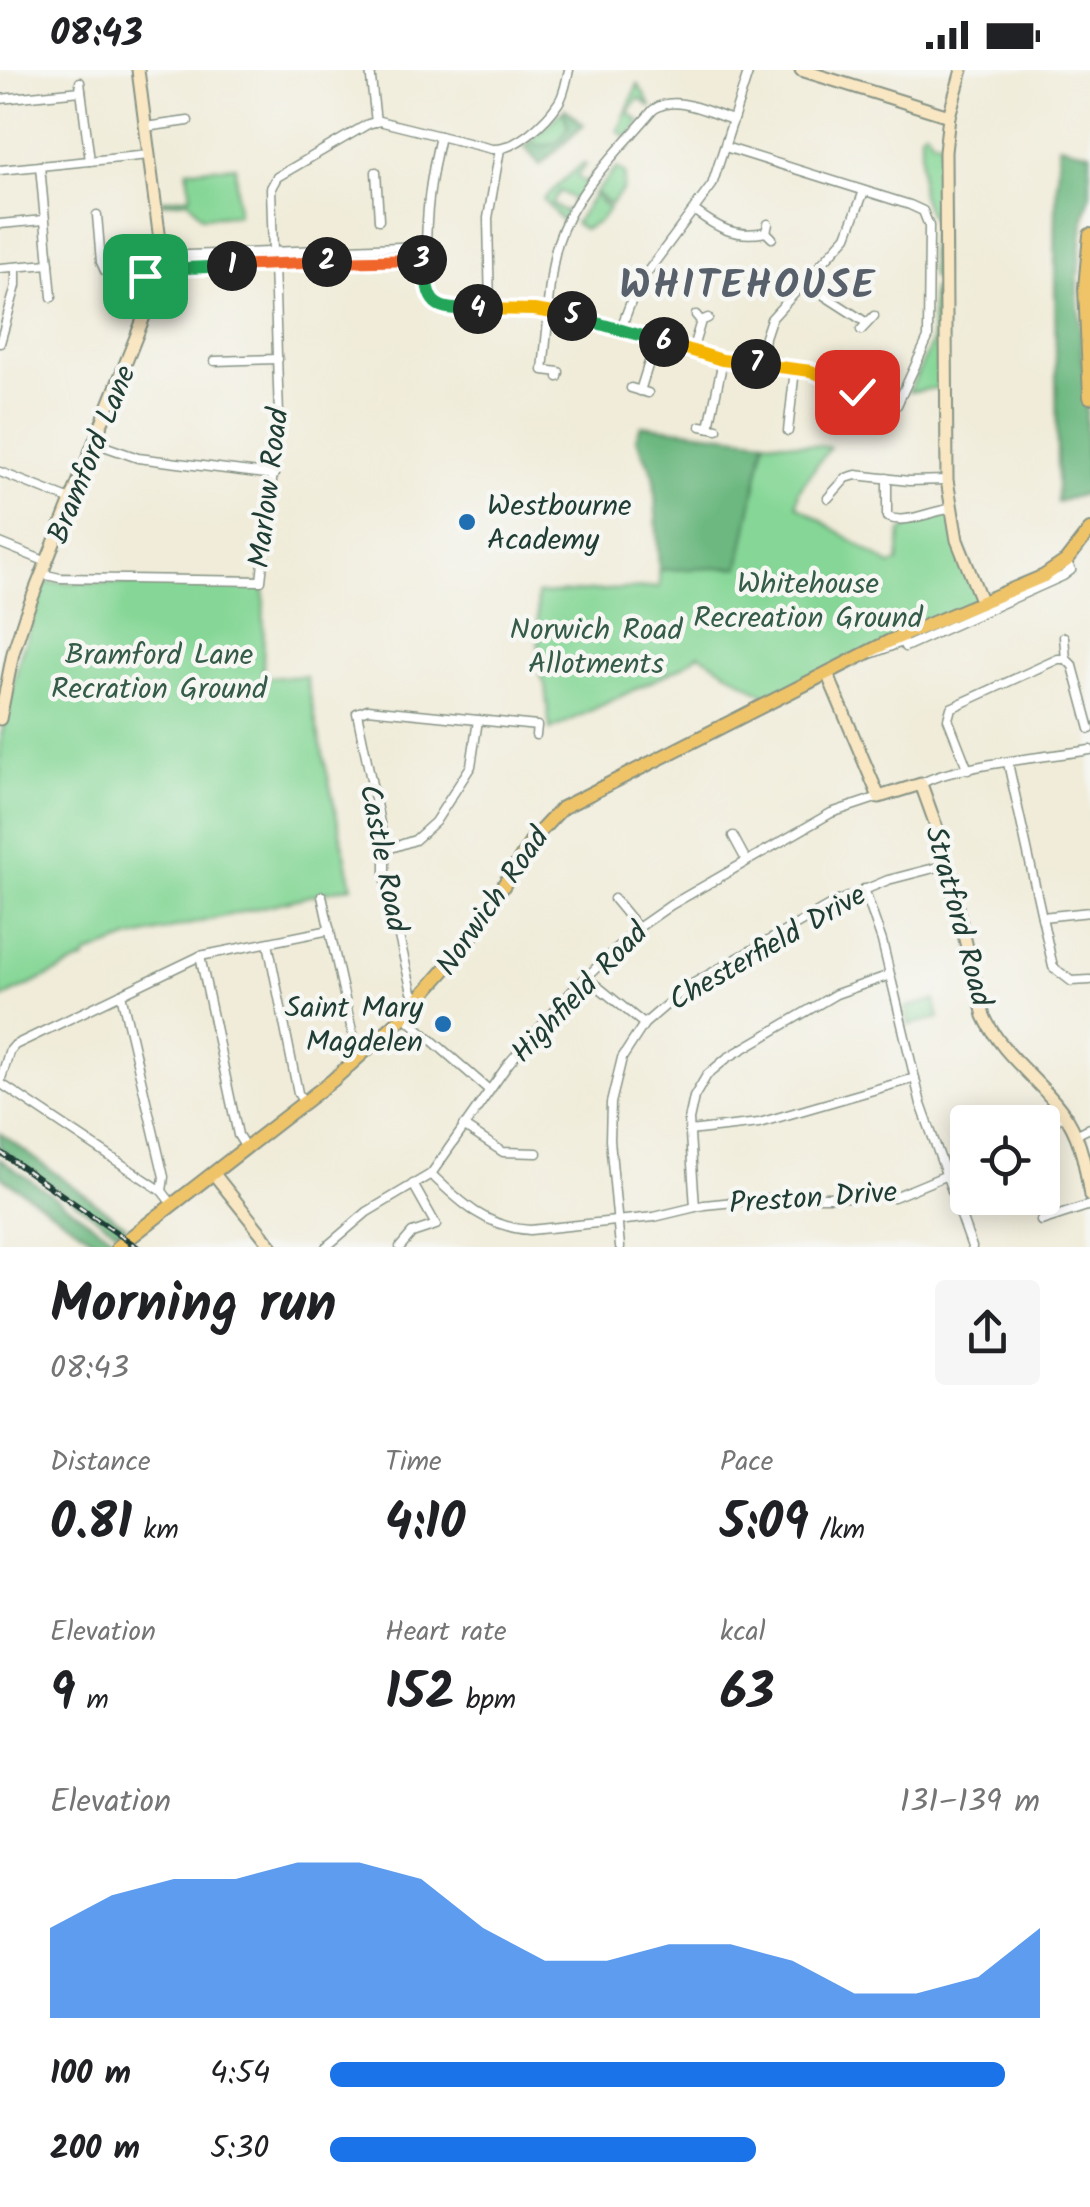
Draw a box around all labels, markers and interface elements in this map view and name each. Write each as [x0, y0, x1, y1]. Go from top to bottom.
text: 08:43 [50, 5, 143, 65]
pin [103, 234, 188, 319]
pin: 3 [397, 235, 447, 285]
pin: 2 [302, 237, 352, 287]
text: 3 [414, 237, 430, 282]
text: 2 [319, 239, 335, 284]
pin: 1 [207, 241, 257, 291]
text: 1 [228, 243, 236, 288]
icon: arrive [118, 249, 173, 304]
district label: WHITEHOUSE [619, 255, 877, 319]
pin: 4 [453, 284, 503, 334]
text: 4 [470, 286, 486, 331]
pin: 5 [547, 291, 597, 341]
text: 5 [565, 293, 579, 338]
pin: 6 [639, 317, 689, 367]
text: 6 [656, 319, 672, 364]
pin: 7 [731, 339, 781, 389]
text: 7 [749, 341, 763, 386]
pin [815, 350, 900, 435]
street label: Bramford Lane [35, 358, 150, 551]
icon: check [830, 365, 885, 420]
street label: Marlow Road [236, 404, 304, 571]
place label: Westbourne Academy [487, 483, 632, 565]
marker: Westbourne Academy [456, 511, 478, 533]
park label: Whitehouse Recreation Ground [693, 561, 924, 643]
park label: Norwich Road Allotments [510, 607, 683, 689]
park label: Bramford Lane Recration Ground [51, 632, 268, 714]
street label: Castle Road [344, 780, 420, 937]
street label: Norwich Road [424, 817, 563, 987]
street label: Stratford Road [910, 821, 1004, 1013]
street label: Chesterfield Drive [660, 873, 876, 1025]
street label: Highfield Road [500, 911, 661, 1075]
place label: Saint Mary Magdelen [284, 985, 424, 1067]
marker: Saint Mary Magdelen [432, 1013, 454, 1035]
map controls [950, 1105, 1060, 1215]
button: locate [950, 1105, 1060, 1215]
street label: Preston Drive [728, 1169, 899, 1229]
text: Morning run [50, 1263, 337, 1350]
button: share [935, 1280, 1040, 1385]
text: 08:43 [50, 1344, 129, 1395]
text: Distance [50, 1440, 151, 1485]
text: Time [385, 1440, 442, 1485]
text: Pace [720, 1440, 773, 1485]
text: 0.81 [50, 1485, 132, 1565]
text: 4:10 [385, 1485, 465, 1565]
text: 5:09 [720, 1485, 809, 1565]
text: km [132, 1508, 179, 1553]
text: /km [809, 1508, 865, 1553]
text: Elevation [50, 1610, 156, 1655]
text: Heart rate [385, 1610, 507, 1655]
text: kcal [720, 1610, 766, 1655]
text: 9 [50, 1655, 75, 1735]
text: 152 [385, 1655, 455, 1735]
text: 63 [720, 1655, 774, 1735]
text: m [75, 1678, 109, 1723]
text: bpm [455, 1678, 516, 1723]
text: Elevation [50, 1777, 171, 1828]
text: 131–139 m [900, 1777, 1040, 1828]
text: 100 m [50, 2049, 131, 2100]
text: 4:54 [210, 2049, 270, 2100]
text: 200 m [50, 2124, 140, 2175]
text: 5:30 [210, 2124, 269, 2175]

